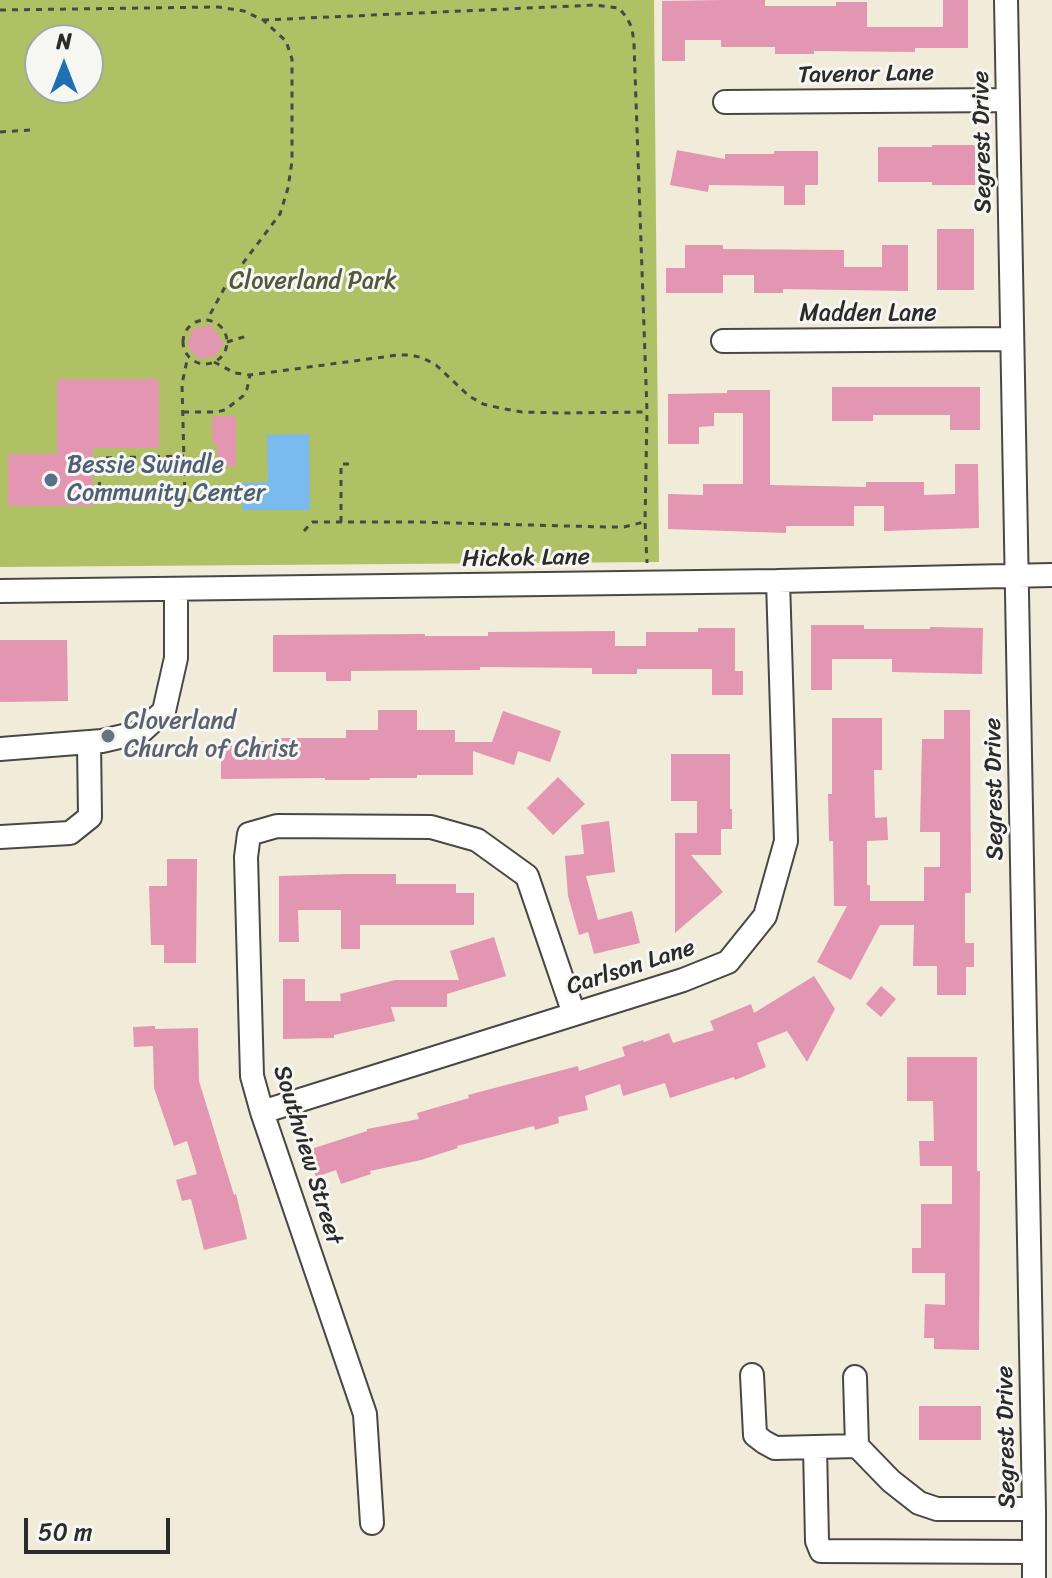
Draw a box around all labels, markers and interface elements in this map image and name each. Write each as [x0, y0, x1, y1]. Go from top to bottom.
text: N [56, 22, 72, 61]
north arrow [24, 24, 104, 104]
street label: Tavenor Lane [798, 59, 934, 91]
street label: Segrest Drive [967, 70, 999, 214]
park label: Cloverland Park [229, 268, 397, 296]
street label: Madden Lane [800, 300, 936, 328]
place label: Bessie Swindle Community Center [67, 452, 266, 508]
marker: Bessie Swindle Community Center [42, 471, 60, 489]
street label: Hickok Lane [462, 543, 590, 575]
place label: Cloverland Church of Christ [124, 708, 298, 764]
street label: Segrest Drive [979, 717, 1011, 861]
marker: Cloverland Church of Christ [99, 727, 117, 745]
street label: Carlson Lane [563, 934, 699, 1002]
street label: Southview Street [266, 1062, 348, 1248]
street label: Segrest Drive [991, 1365, 1023, 1509]
scale bar [28, 1502, 174, 1552]
text: 50 m [38, 1511, 93, 1553]

